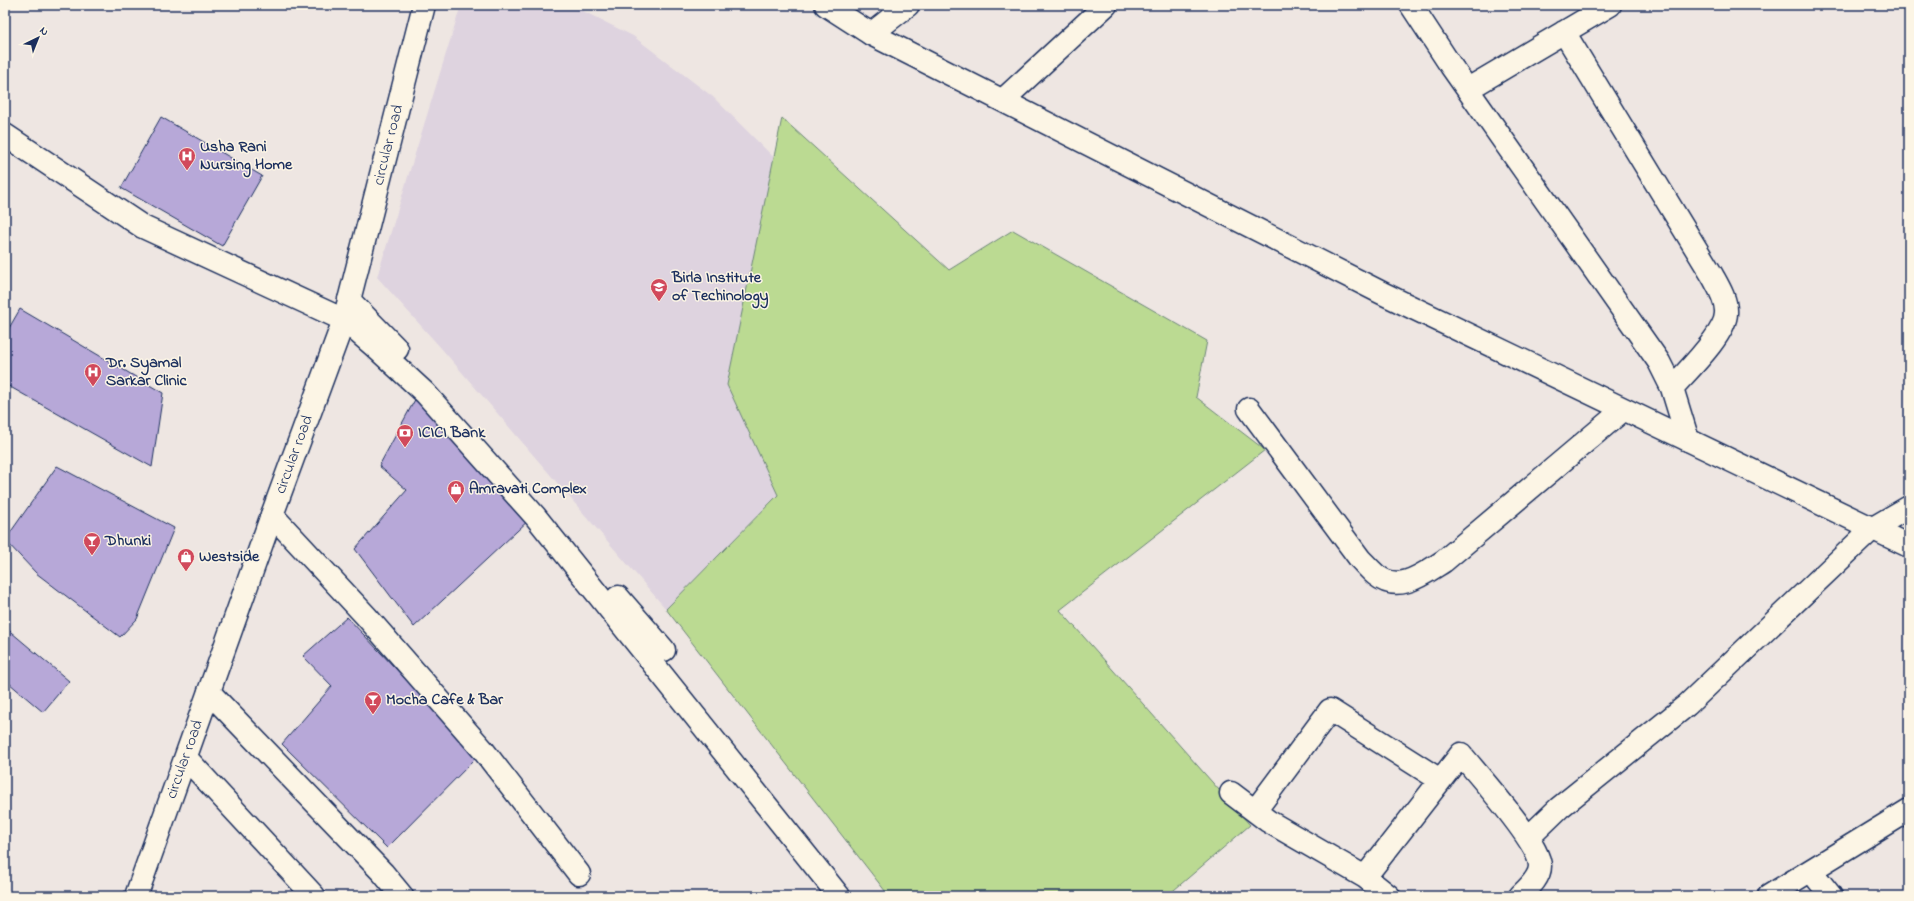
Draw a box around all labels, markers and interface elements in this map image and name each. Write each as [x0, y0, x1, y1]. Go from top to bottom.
north arrow [18, 18, 58, 58]
text: N [36, 23, 52, 40]
street label: circular road [367, 102, 410, 188]
place label: Usha Rani Nursing Home [200, 135, 293, 178]
hospital icon: Usha Rani Nursing Home [177, 146, 197, 171]
place label: Birla Institute of Techinology [671, 266, 769, 309]
school or university icon: Birla Institute of Techinology [649, 277, 669, 302]
place label: Dr. Syamal Sarkar Clinic [105, 351, 188, 393]
hospital icon: Dr. Syamal Sarkar Clinic [83, 362, 103, 387]
street label: circular road [269, 412, 320, 497]
place label: ICICI Bank [418, 421, 486, 445]
bank icon: ICICI Bank [395, 423, 415, 448]
place label: Amravati Complex [469, 477, 587, 501]
shop icon: Amravati Complex [446, 479, 466, 504]
place label: Dhunki [104, 529, 151, 553]
bar icon: Dhunki [82, 531, 102, 556]
place label: Westside [199, 545, 260, 569]
shop icon: Westside [176, 547, 196, 572]
place label: Mocha Cafe & Bar [386, 688, 504, 712]
bar icon: Mocha Cafe & Bar [363, 690, 383, 715]
street label: circular road [160, 717, 210, 802]

